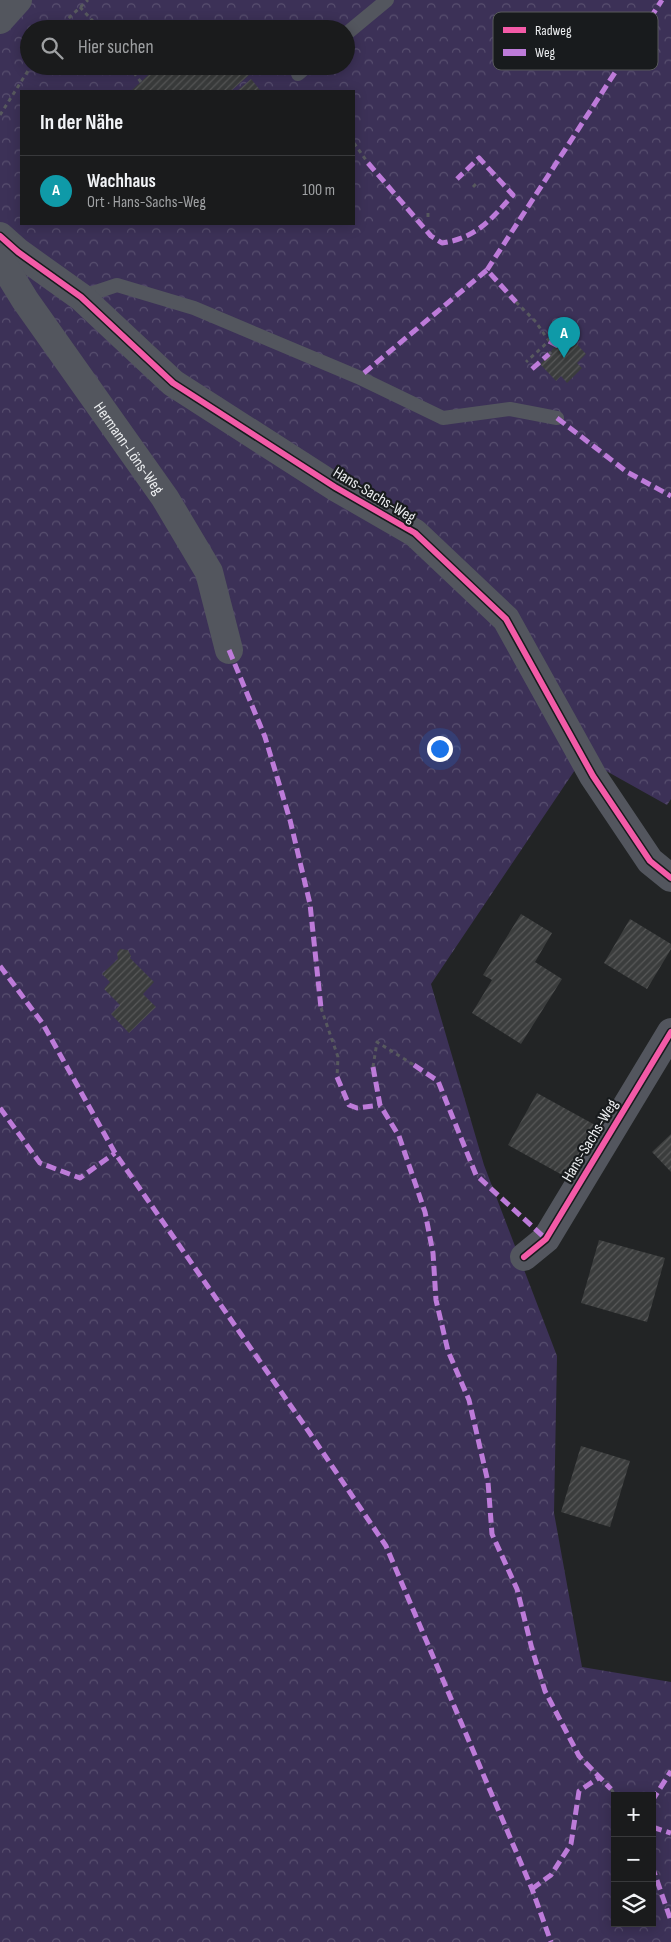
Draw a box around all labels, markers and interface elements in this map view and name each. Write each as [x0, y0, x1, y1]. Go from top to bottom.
legend [493, 12, 658, 70]
search box [20, 20, 355, 75]
text: Radweg [535, 22, 572, 39]
icon: search [38, 34, 66, 62]
text: Hier suchen [78, 36, 154, 59]
text: Weg [535, 44, 556, 61]
text: In der Nähe [40, 110, 123, 135]
text: Wachhaus [87, 170, 156, 193]
text: A [52, 181, 60, 200]
text: 100 m [302, 181, 335, 200]
text: Ort · Hans-Sachs-Weg [87, 193, 206, 212]
pin: A [548, 317, 580, 358]
street label: Hermann-Löns-Weg [89, 399, 167, 498]
street label: Hans-Sachs-Weg [329, 463, 419, 527]
your location [427, 736, 453, 762]
street label: Hans-Sachs-Weg [558, 1096, 622, 1186]
map controls [611, 1792, 656, 1927]
button: + [611, 1792, 656, 1837]
button: − [611, 1837, 656, 1882]
button: layers [611, 1882, 656, 1927]

